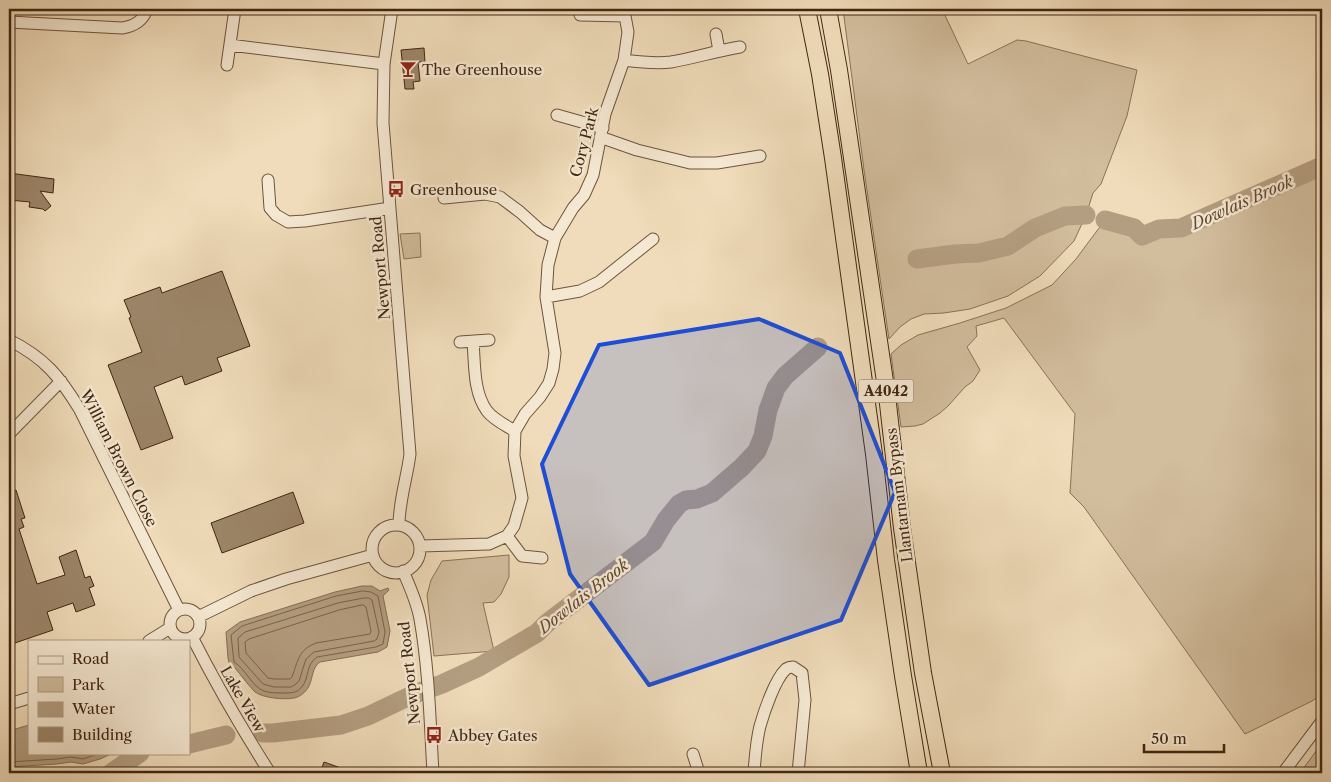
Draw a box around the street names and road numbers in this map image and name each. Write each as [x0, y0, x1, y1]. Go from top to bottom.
street label: Cory Park [566, 104, 603, 179]
street label: Newport Road [366, 215, 394, 321]
road number: A4042 [858, 380, 914, 402]
street label: William Brown Close [76, 385, 162, 530]
street label: Llantarnam Bypass [881, 427, 917, 563]
street label: Newport Road [394, 620, 424, 726]
street label: Lake View [216, 662, 270, 736]

